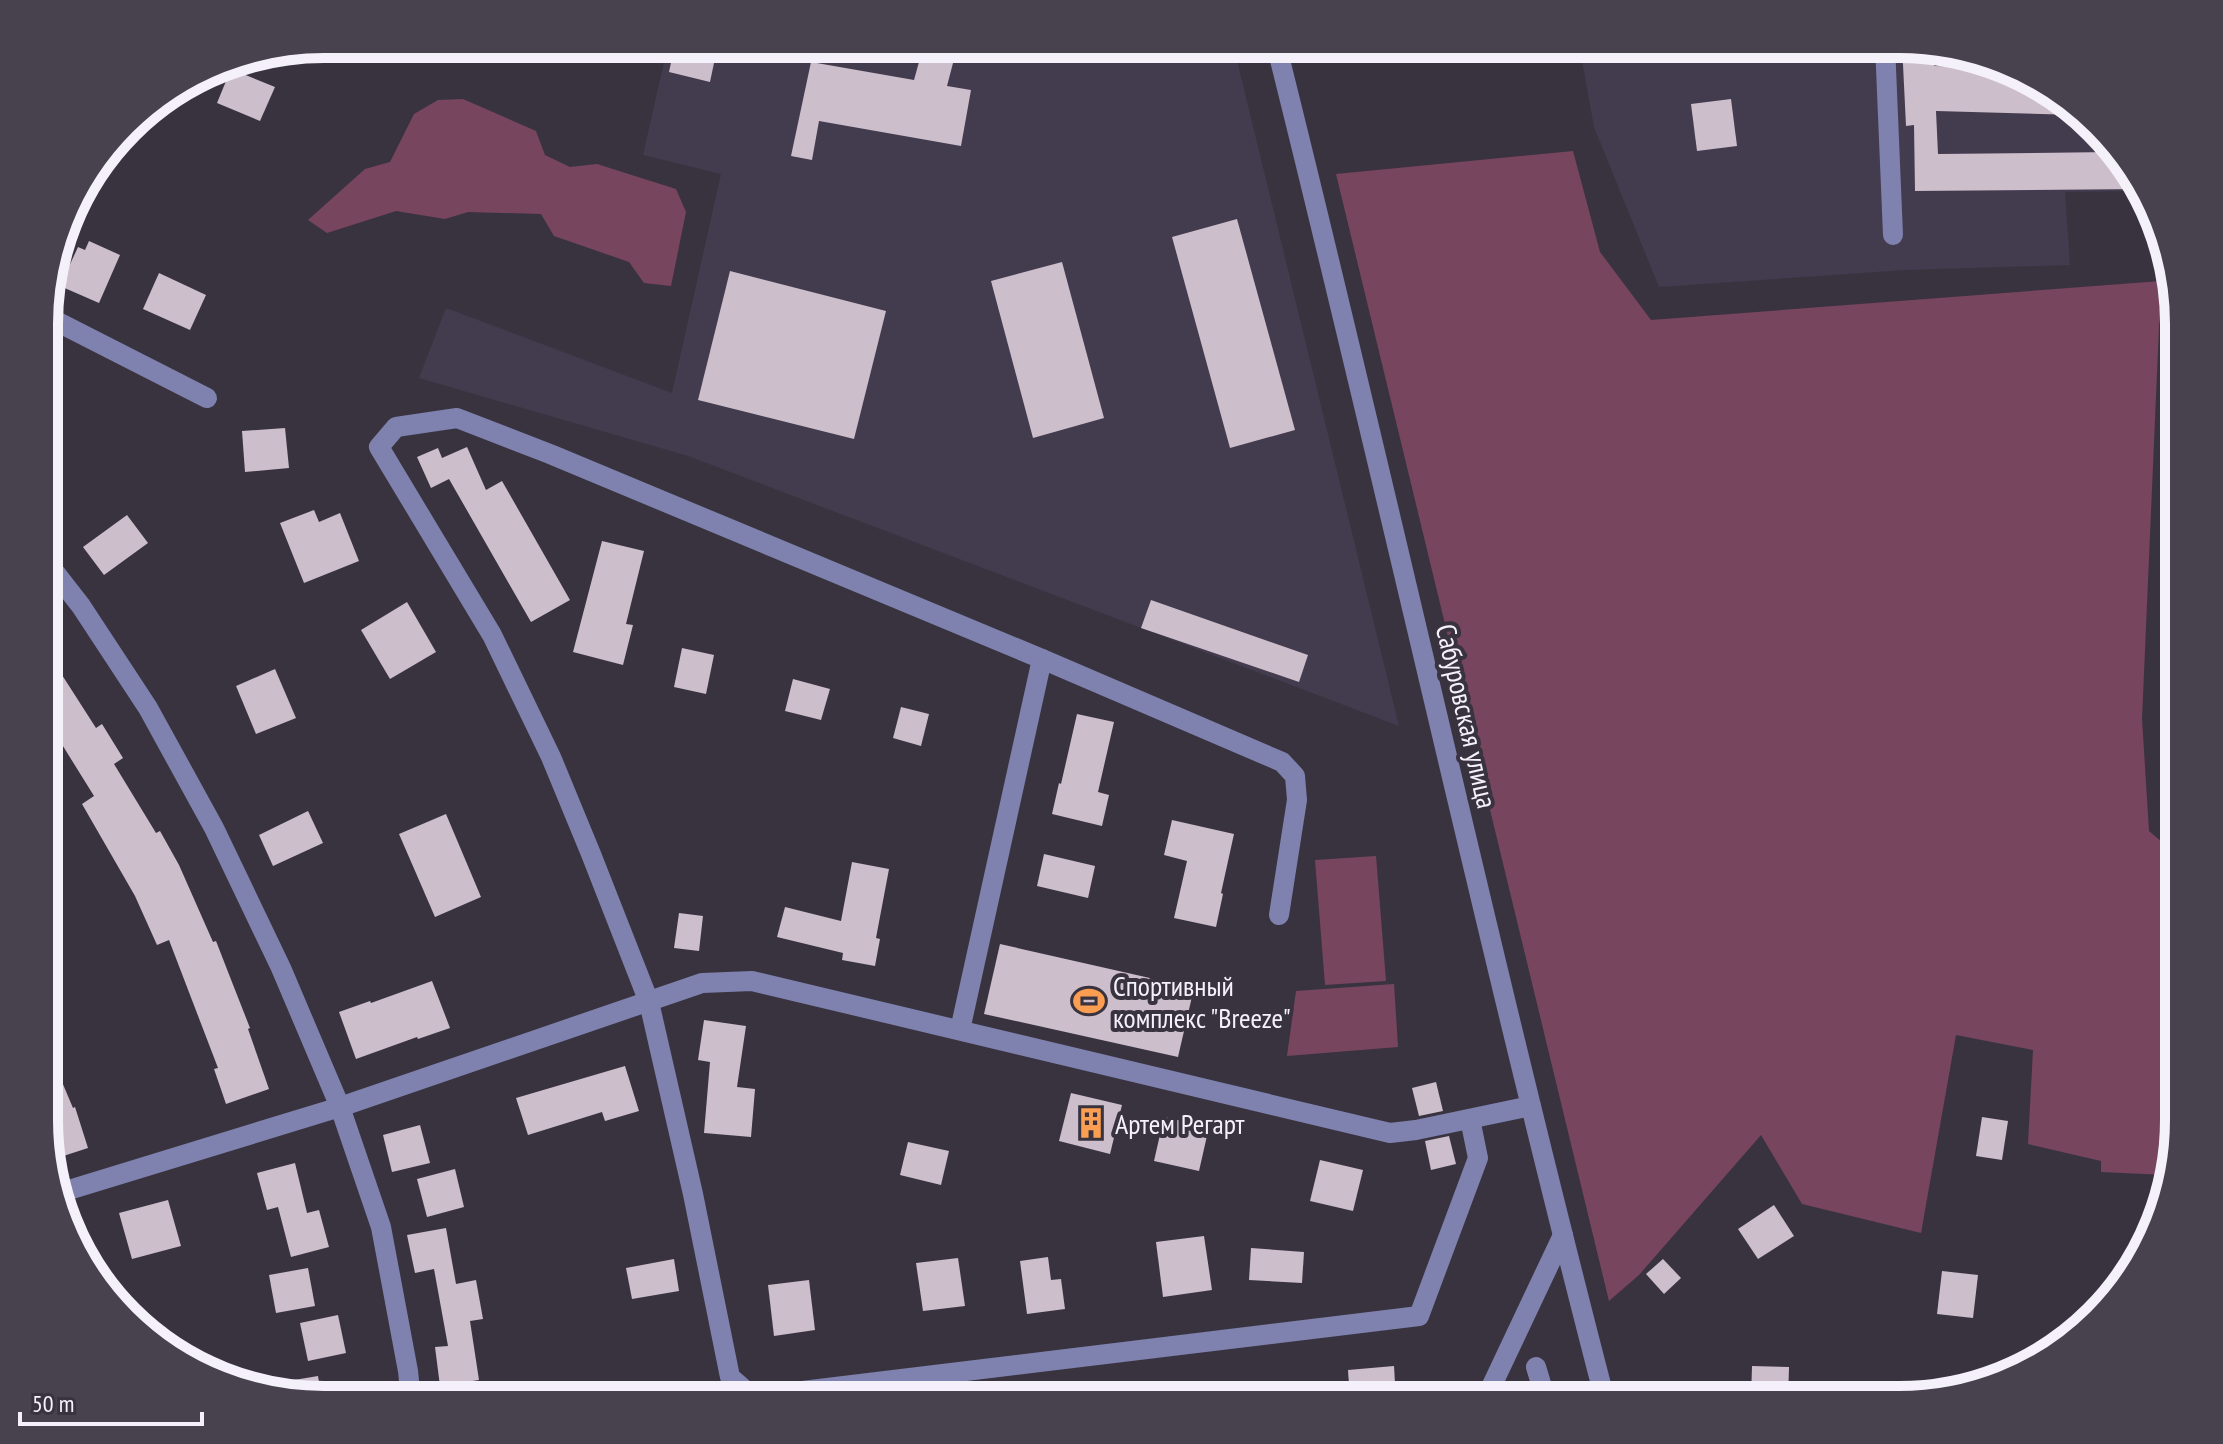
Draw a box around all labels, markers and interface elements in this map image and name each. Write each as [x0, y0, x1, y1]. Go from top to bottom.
street label: Сабуровская улица [1428, 620, 1506, 812]
place label: Спортивный комплекс "Breeze" [1113, 967, 1291, 1036]
sports icon: Спортивный комплекс "Breeze" [1072, 984, 1106, 1018]
place label: Артем Регарт [1115, 1105, 1245, 1142]
building icon: Артем Регарт [1074, 1106, 1108, 1140]
scale bar [20, 1376, 202, 1426]
text: 50 m [32, 1388, 74, 1419]

